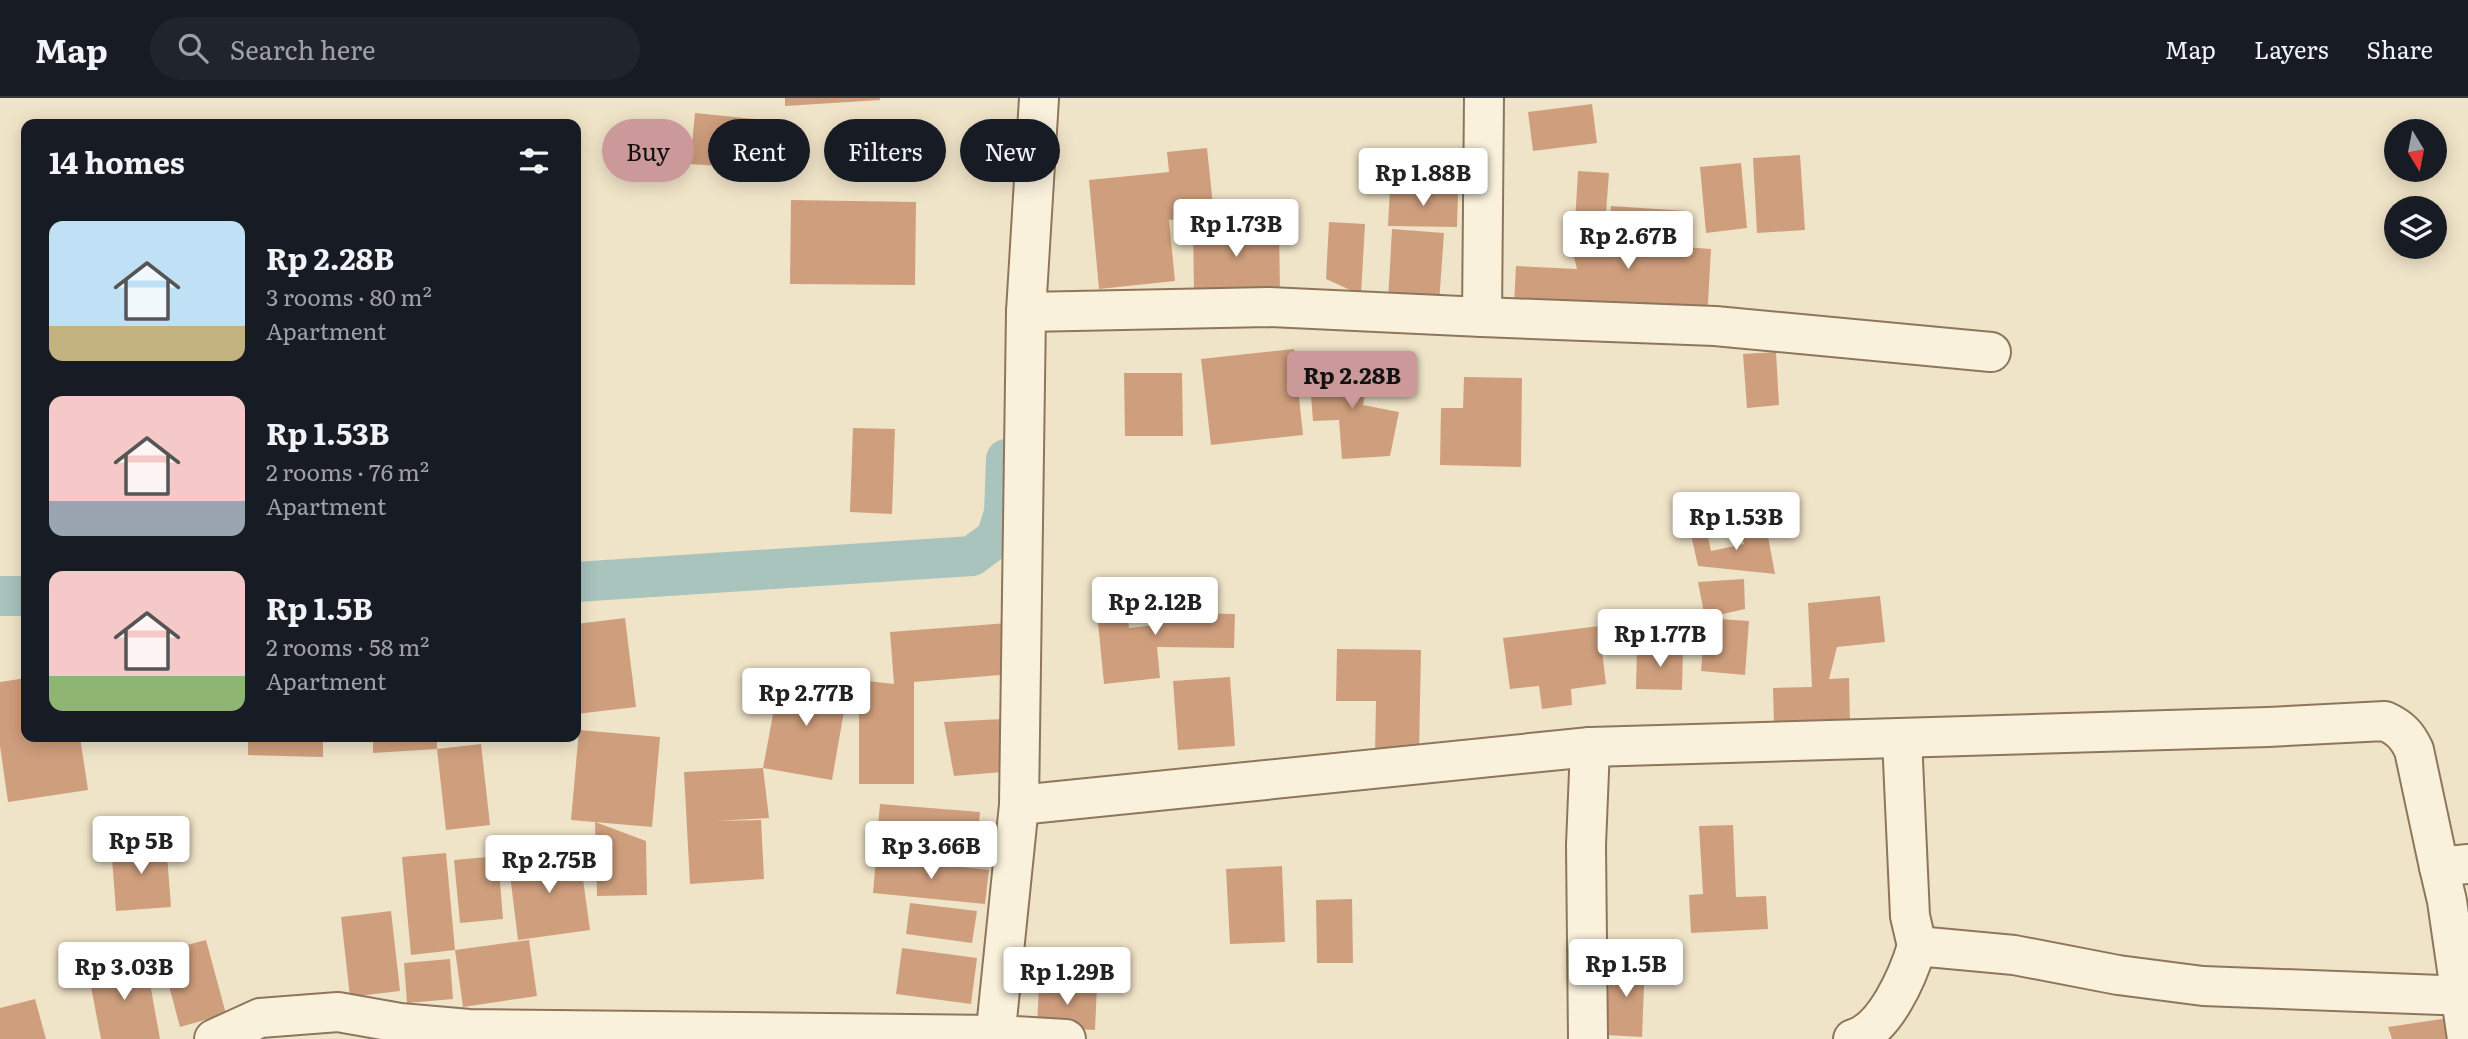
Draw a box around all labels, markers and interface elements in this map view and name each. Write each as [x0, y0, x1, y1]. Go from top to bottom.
search box [150, 17, 640, 80]
text: Map [35, 24, 108, 73]
icon: search [174, 29, 212, 67]
text: Search here [230, 29, 376, 68]
text: Map [2165, 31, 2216, 66]
text: Layers [2254, 31, 2328, 66]
text: Share [2366, 31, 2433, 66]
chip: Buy [602, 119, 694, 182]
chip: Rent [708, 119, 810, 182]
chip: Filters [824, 119, 946, 182]
chip: New [960, 119, 1060, 182]
north arrow [2384, 119, 2446, 182]
map controls [2384, 119, 2447, 259]
text: 14 homes [49, 139, 185, 183]
icon: filters [515, 142, 553, 180]
pin: Rp 1.88B [1351, 148, 1495, 208]
text: Rp 1.88B [1375, 154, 1471, 188]
button: layers [2384, 196, 2447, 259]
pin: Rp 1.73B [1164, 200, 1308, 259]
text: Rp 1.73B [1190, 205, 1282, 239]
pin: Rp 2.67B [1556, 212, 1700, 271]
text: Rp 2.67B [1579, 217, 1677, 251]
text: Rp 2.28B [266, 235, 394, 279]
icon: home [105, 249, 189, 333]
text: 3 rooms · 80 m² [266, 279, 432, 313]
text: Apartment [266, 313, 386, 347]
pin: Rp 2.28B [1280, 352, 1424, 411]
text: Rp 2.28B [1303, 357, 1401, 391]
text: Rp 1.53B [266, 410, 389, 454]
icon: home [105, 424, 189, 508]
text: 2 rooms · 76 m² [266, 454, 429, 488]
text: Apartment [266, 488, 386, 522]
pin: Rp 1.53B [1664, 492, 1808, 552]
text: Rp 1.53B [1689, 498, 1783, 532]
pin: Rp 2.12B [1083, 578, 1227, 637]
text: Rp 2.12B [1108, 583, 1202, 617]
text: Rp 1.5B [266, 585, 373, 629]
icon: home [105, 599, 189, 683]
pin: Rp 1.77B [1588, 610, 1732, 669]
text: Rp 1.77B [1614, 615, 1706, 649]
text: 2 rooms · 58 m² [266, 629, 429, 663]
text: Apartment [266, 663, 386, 697]
pin: Rp 2.77B [734, 668, 878, 728]
text: Rp 2.77B [758, 674, 854, 708]
pin: Rp 5B [92, 816, 190, 876]
text: Rp 5B [109, 822, 173, 856]
pin: Rp 3.66B [859, 822, 1003, 881]
text: Rp 3.66B [881, 827, 981, 861]
pin: Rp 2.75B [477, 836, 621, 895]
text: Rp 2.75B [501, 841, 597, 875]
pin: Rp 1.5B [1561, 940, 1691, 999]
pin: Rp 3.03B [52, 942, 196, 1002]
text: Rp 1.5B [1585, 945, 1667, 979]
text: Rp 3.03B [74, 948, 174, 982]
pin: Rp 1.29B [995, 948, 1139, 1007]
text: Rp 1.29B [1019, 953, 1115, 987]

